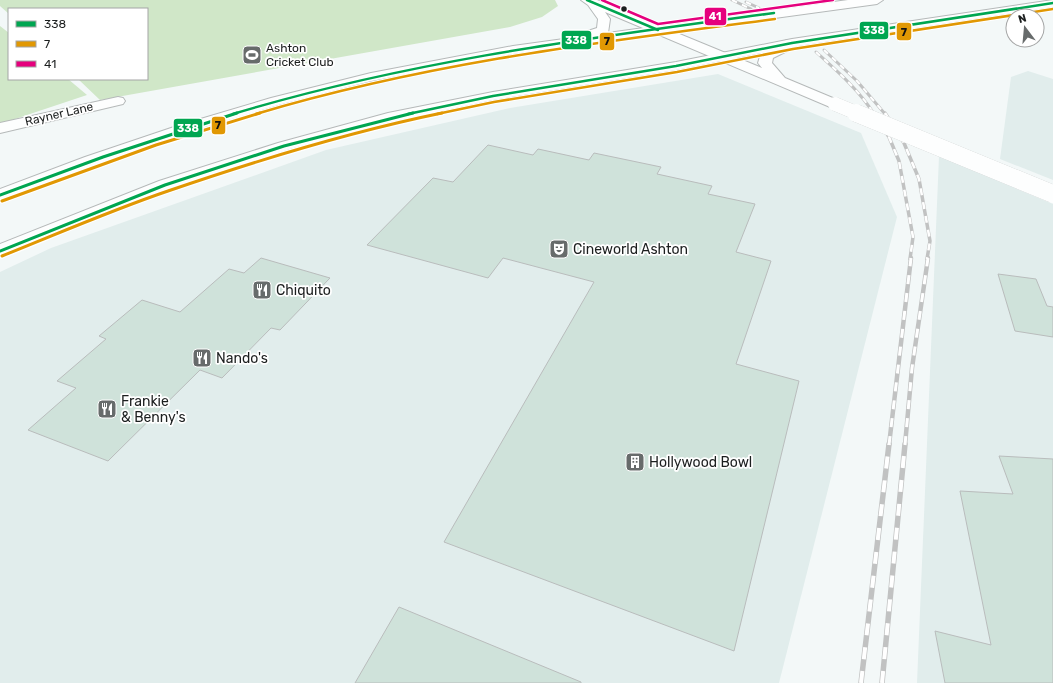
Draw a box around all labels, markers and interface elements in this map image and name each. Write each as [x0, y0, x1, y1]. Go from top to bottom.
unlabelled marker [619, 4, 629, 14]
line badge: 41 [704, 7, 727, 26]
legend [8, 8, 148, 80]
north arrow [1005, 8, 1045, 48]
text: 41 [709, 10, 721, 23]
text: N [1017, 12, 1028, 26]
text: 338 [44, 17, 66, 31]
line badge: 338 [859, 21, 889, 40]
line badge: 7 [896, 22, 912, 41]
text: 338 [863, 24, 885, 37]
text: 7 [901, 26, 908, 39]
line badge: 338 [561, 30, 592, 50]
line badge: 7 [599, 32, 615, 51]
text: 338 [565, 34, 587, 47]
text: 7 [604, 35, 611, 48]
text: 7 [44, 37, 50, 51]
place label: Ashton Cricket Club [266, 41, 334, 69]
sports icon: Ashton Cricket Club [241, 44, 263, 66]
text: 41 [44, 57, 56, 71]
street label: Rayner Lane [24, 99, 95, 129]
line badge: 7 [211, 116, 226, 135]
line badge: 338 [173, 118, 203, 138]
text: 7 [215, 119, 222, 132]
text: 338 [177, 122, 199, 135]
theatre icon: Cineworld Ashton [548, 238, 570, 260]
place label: Cineworld Ashton [573, 241, 688, 258]
restaurant icon: Chiquito [251, 279, 273, 301]
place label: Chiquito [276, 282, 331, 299]
restaurant icon: Nando's [191, 347, 213, 369]
place label: Nando's [216, 350, 268, 367]
place label: Frankie & Benny's [121, 393, 186, 426]
restaurant icon: Frankie & Benny's [96, 398, 118, 420]
building icon: Hollywood Bowl [624, 451, 646, 473]
place label: Hollywood Bowl [649, 454, 752, 471]

